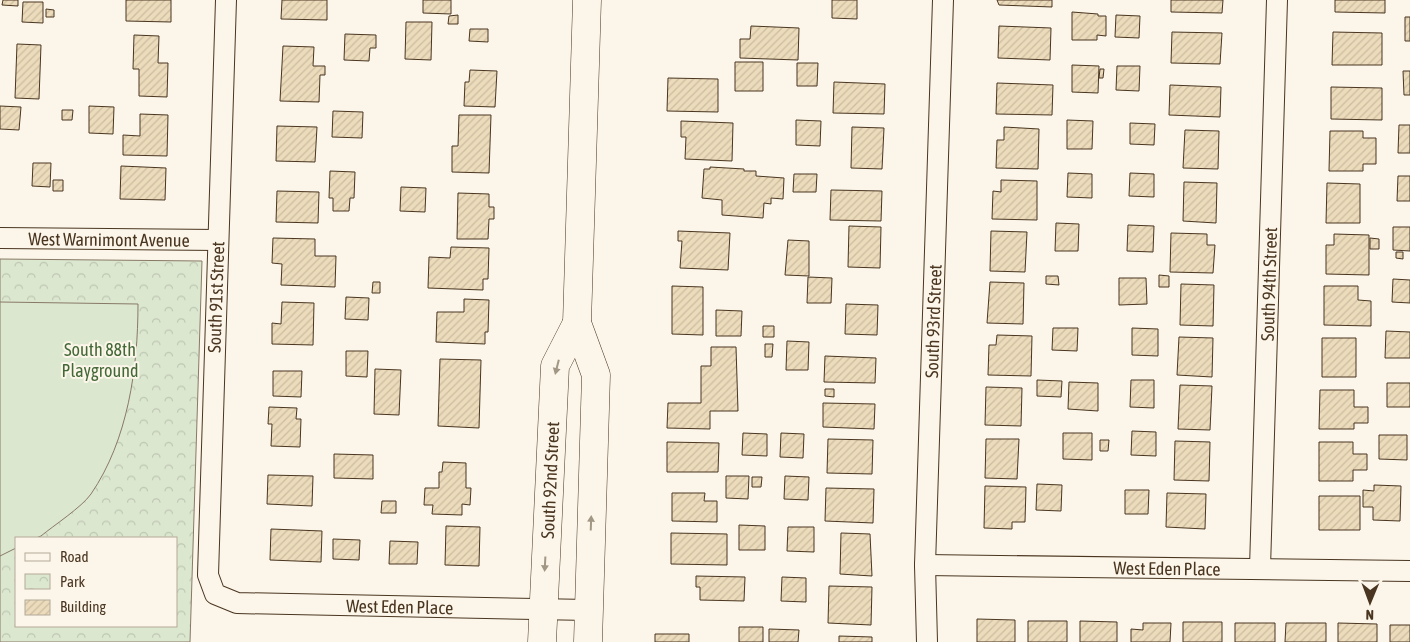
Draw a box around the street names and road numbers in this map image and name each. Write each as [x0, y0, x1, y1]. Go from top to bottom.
street label: South 94th Street [1256, 227, 1281, 341]
street label: West Warnimont Avenue [28, 228, 190, 250]
street label: South 91st Street [204, 241, 228, 353]
street label: South 93rd Street [920, 264, 945, 378]
street label: South 92nd Street [536, 421, 563, 539]
street label: West Eden Place [1113, 557, 1221, 579]
street label: West Eden Place [346, 595, 453, 618]

